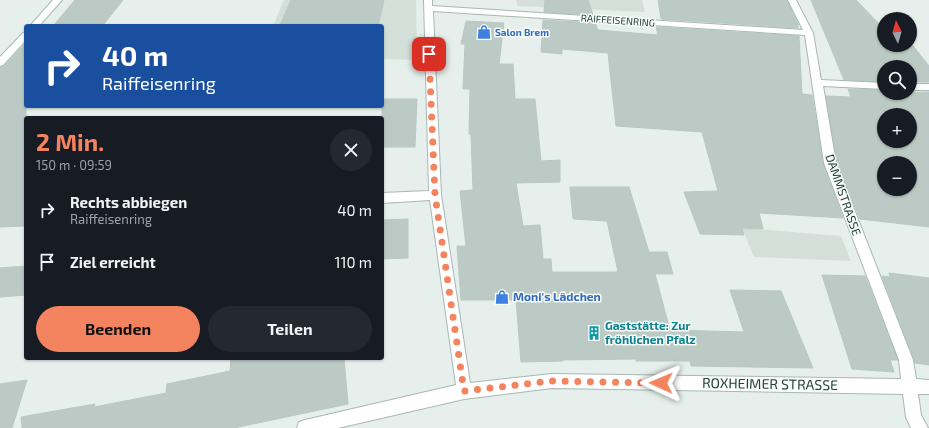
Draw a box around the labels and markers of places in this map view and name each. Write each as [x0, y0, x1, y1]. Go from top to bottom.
shop icon: Salon Brem [476, 24, 492, 40]
place label: Salon Brem [495, 26, 549, 38]
pin [412, 37, 446, 71]
shop icon: Moni's Lädchen [494, 289, 510, 305]
place label: Moni's Lädchen [513, 289, 601, 303]
place label: Gaststätte: Zur fröhlichen Pfalz [605, 318, 696, 346]
building icon: Gaststätte: Zur fröhlichen Pfalz [586, 325, 602, 341]

